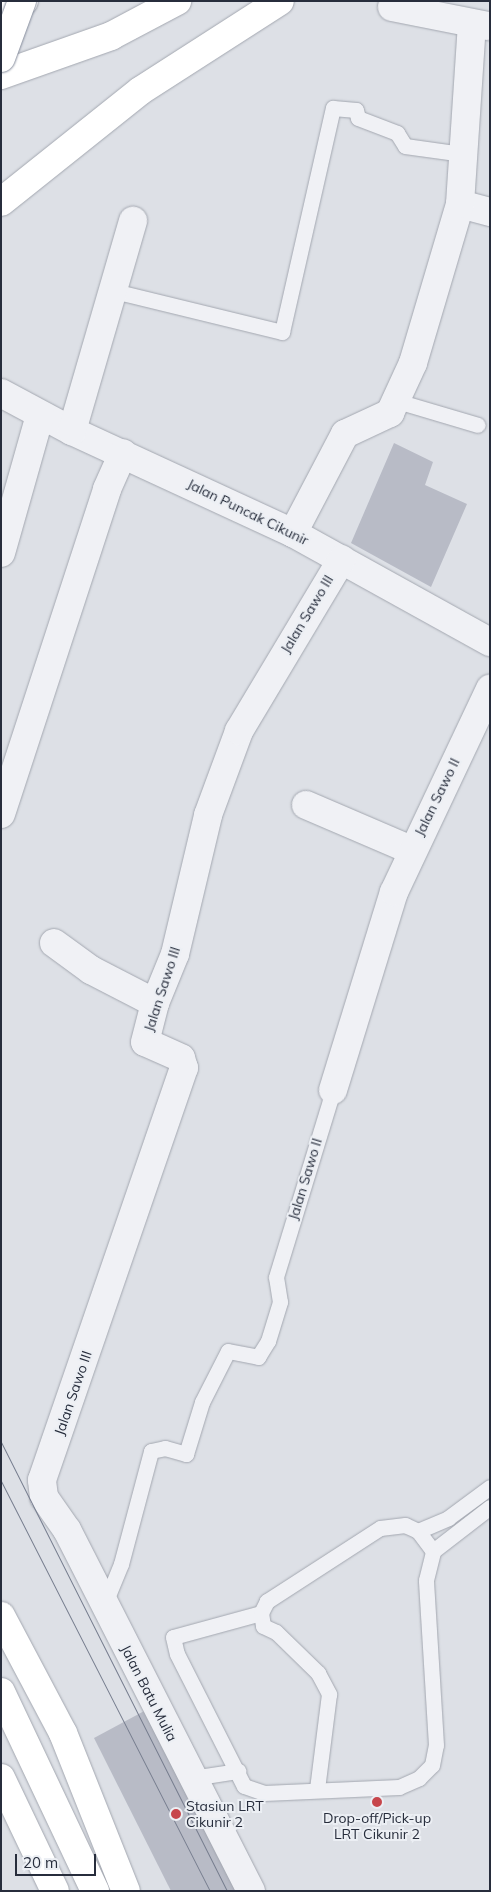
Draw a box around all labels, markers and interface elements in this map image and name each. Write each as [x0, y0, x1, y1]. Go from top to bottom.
street label: Jalan Puncak Cikunir [185, 475, 311, 549]
street label: Jalan Sawo III [277, 572, 337, 656]
street label: Jalan Sawo II [411, 755, 463, 839]
street label: Jalan Sawo III [140, 944, 184, 1034]
street label: Jalan Sawo II [285, 1136, 325, 1222]
street label: Jalan Sawo III [51, 1349, 95, 1437]
street label: Jalan Batu Mulia [117, 1642, 181, 1744]
marker: Drop-off/Pick-up LRT Cikunir 2 [371, 1796, 383, 1808]
place label: Stasiun LRT Cikunir 2 [186, 1798, 264, 1830]
marker: Stasiun LRT Cikunir 2 [170, 1808, 182, 1820]
place label: Drop-off/Pick-up LRT Cikunir 2 [323, 1810, 431, 1842]
scale bar [18, 1844, 99, 1876]
text: 20 m [23, 1853, 58, 1872]

